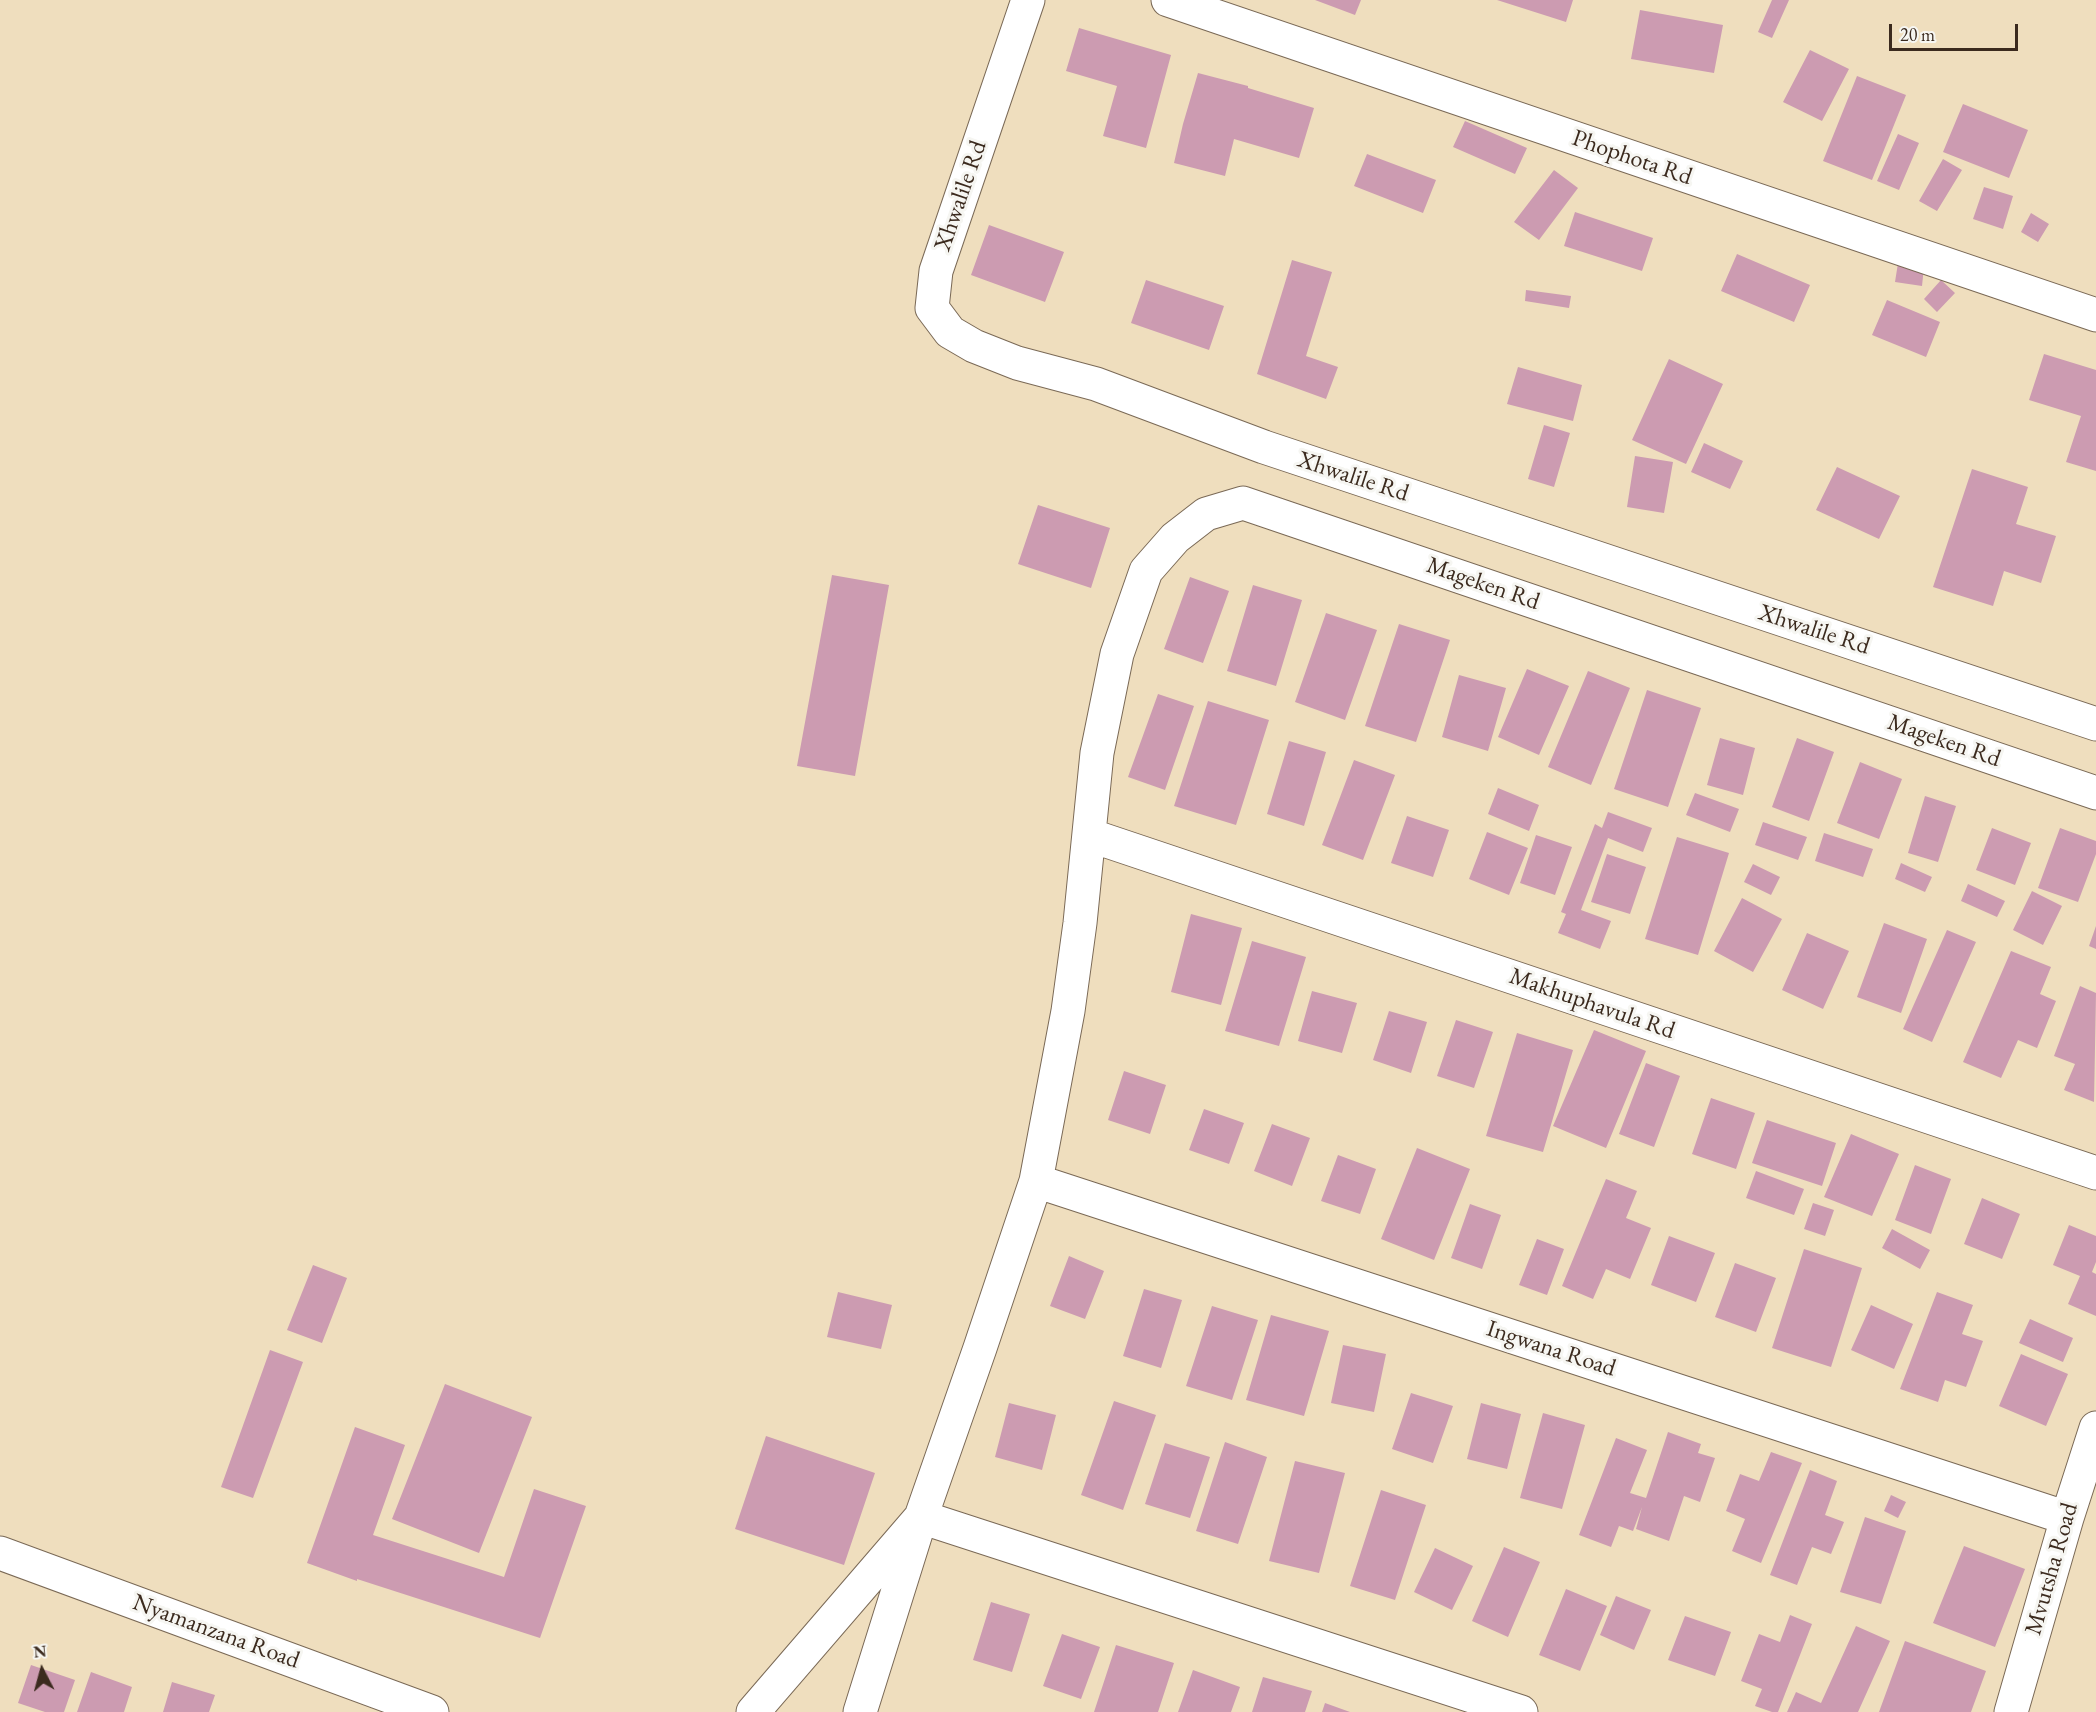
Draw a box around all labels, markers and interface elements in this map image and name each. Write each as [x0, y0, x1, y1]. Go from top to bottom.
scale bar [1892, 12, 2021, 50]
text: 20 m [1900, 23, 1935, 46]
street label: Phophota Rd [1568, 124, 1696, 192]
street label: Xhwalile Rd [929, 137, 993, 255]
street label: Xhwalile Rd [1294, 446, 1412, 508]
street label: Mageken Rd [1423, 551, 1543, 617]
street label: Xhwalile Rd [1755, 599, 1873, 661]
street label: Mageken Rd [1884, 708, 2004, 774]
street label: Makhuphavula Rd [1505, 962, 1679, 1046]
street label: Ingwana Road [1483, 1315, 1619, 1383]
street label: Mvutsha Road [2019, 1500, 2085, 1638]
street label: Nyamanzana Road [129, 1588, 303, 1676]
north arrow [12, 1640, 72, 1700]
text: N [33, 1640, 48, 1663]

